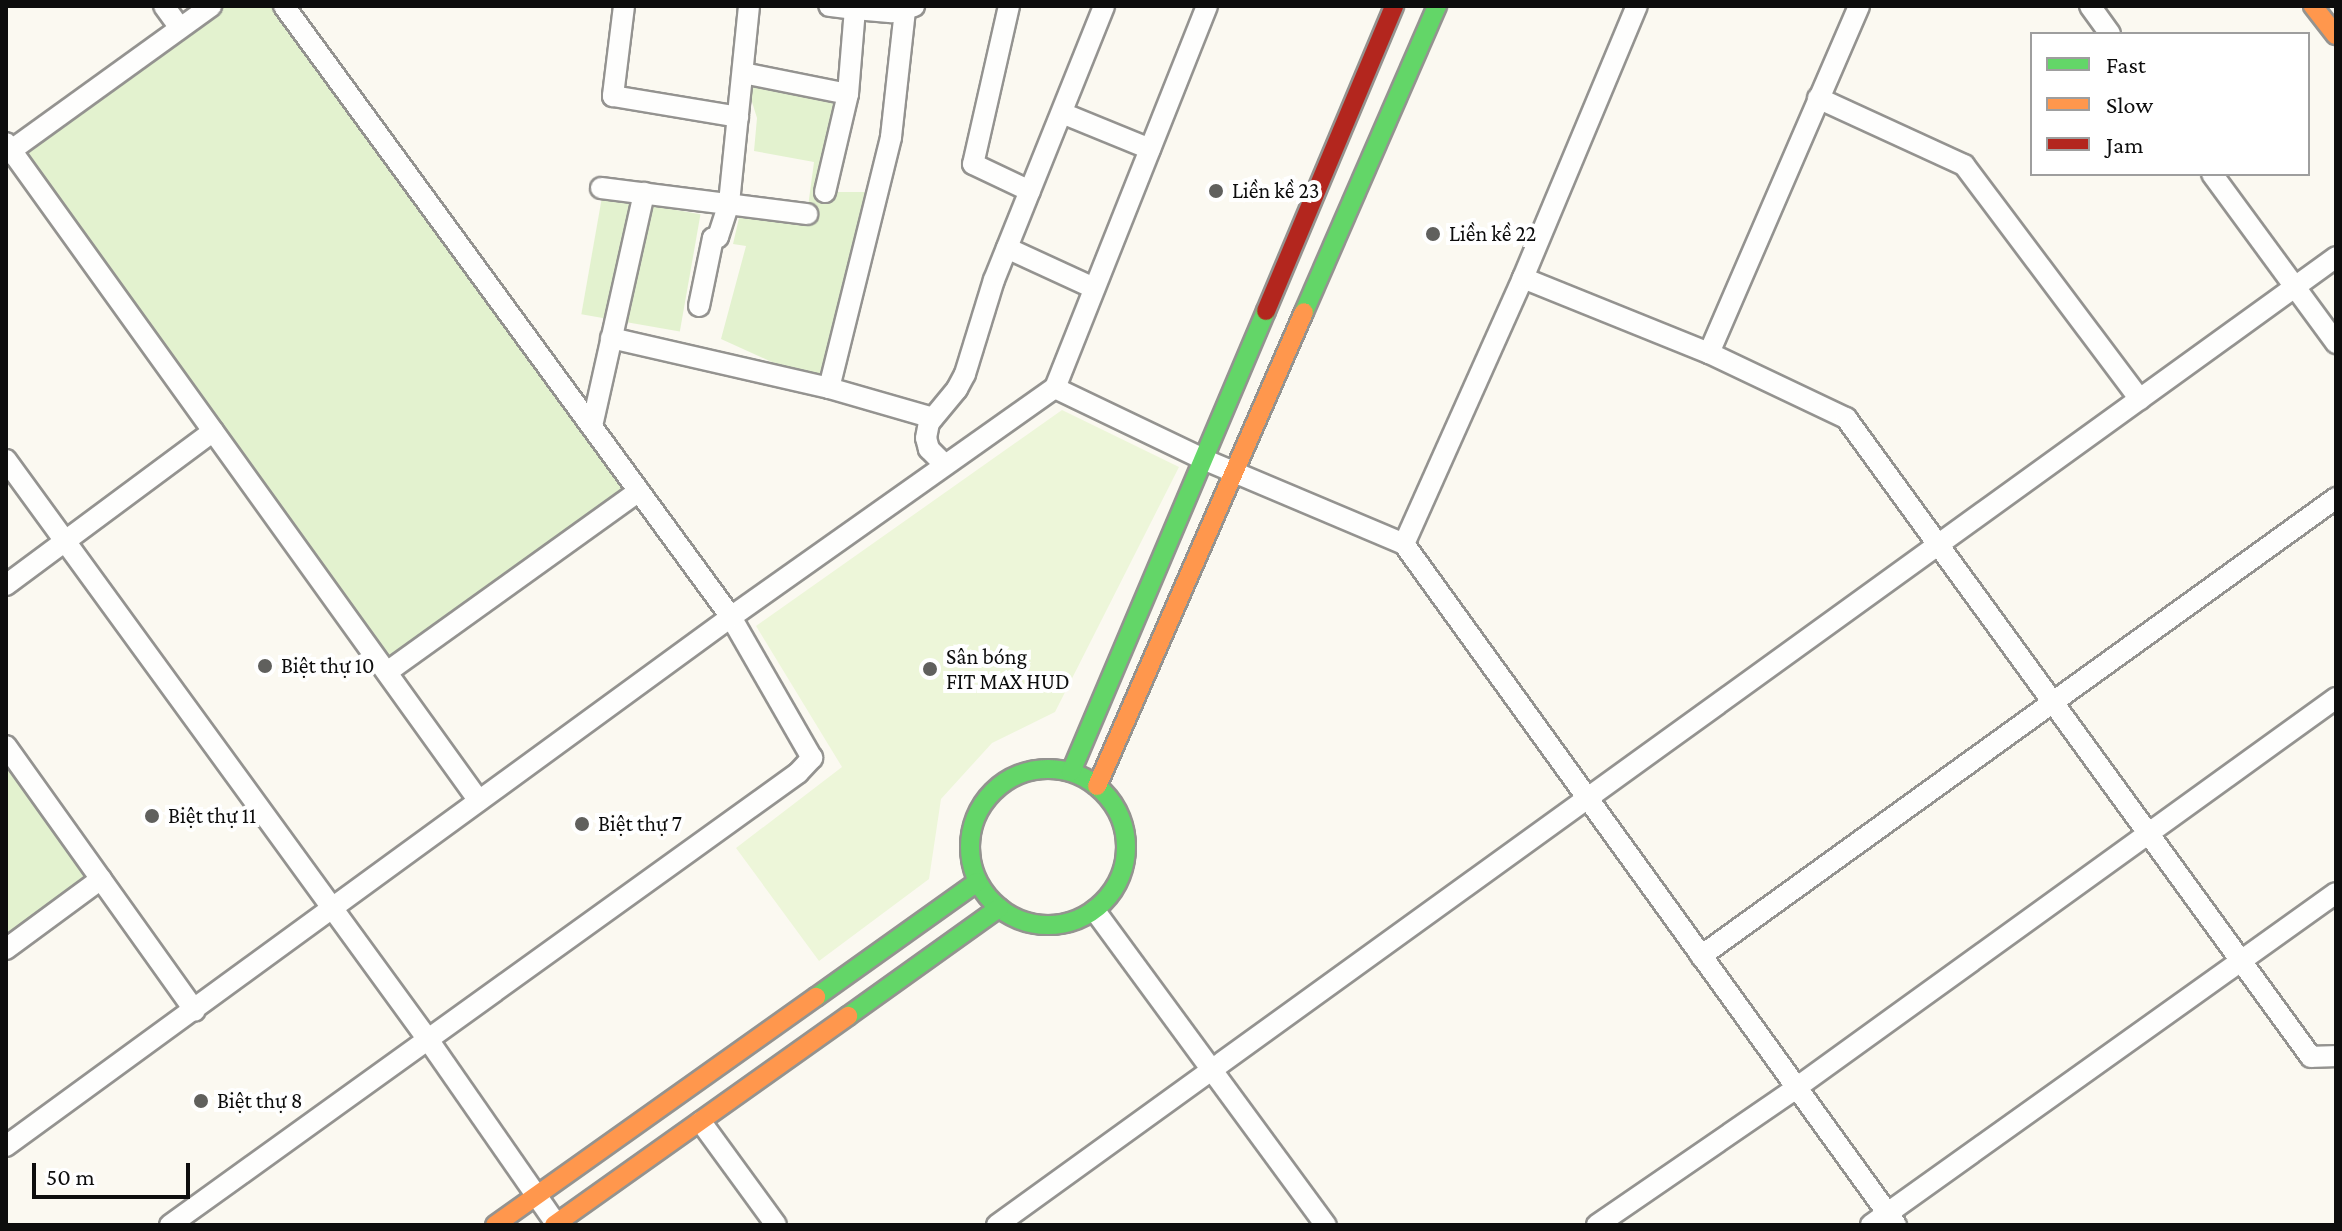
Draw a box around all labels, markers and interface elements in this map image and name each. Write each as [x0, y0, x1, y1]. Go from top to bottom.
legend [2030, 32, 2310, 176]
text: Fast [2106, 51, 2146, 78]
text: Slow [2106, 91, 2153, 118]
text: Jam [2106, 131, 2144, 158]
place label: Liền kề 23 [1232, 178, 1319, 204]
marker: Liền kề 23 [1207, 182, 1225, 200]
place label: Liền kề 22 [1449, 221, 1536, 247]
marker: Liền kề 22 [1424, 225, 1442, 243]
place label: Sân bóng FIT MAX HUD [946, 643, 1070, 694]
place label: Biệt thự 10 [281, 653, 374, 679]
marker: Biệt thự 10 [256, 657, 274, 675]
marker: Sân bóng FIT MAX HUD [921, 660, 939, 678]
place label: Biệt thự 11 [168, 803, 256, 829]
marker: Biệt thự 11 [143, 807, 161, 825]
place label: Biệt thự 7 [598, 811, 682, 837]
marker: Biệt thự 7 [573, 815, 591, 833]
place label: Biệt thự 8 [217, 1088, 303, 1114]
marker: Biệt thự 8 [192, 1092, 210, 1110]
scale bar [36, 1147, 194, 1197]
text: 50 m [46, 1163, 95, 1190]

